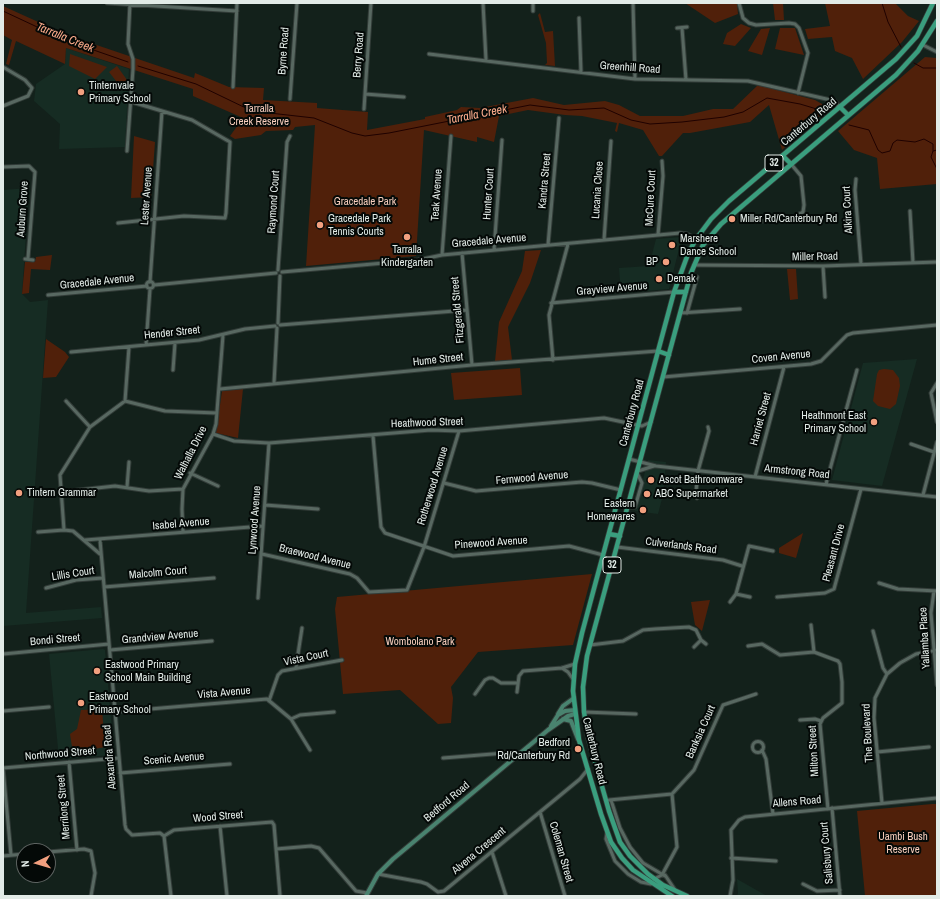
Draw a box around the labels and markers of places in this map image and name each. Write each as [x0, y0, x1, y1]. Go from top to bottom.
place label: Tinternvale Primary School [89, 79, 151, 105]
marker: Tinternvale Primary School [76, 87, 86, 97]
place label: Gracedale Park Tennis Courts [328, 212, 391, 238]
place label: Miller Rd/Canterbury Rd [740, 212, 837, 226]
marker: Miller Rd/Canterbury Rd [727, 214, 737, 224]
marker: Gracedale Park Tennis Courts [315, 220, 325, 230]
marker: Tarralla Kindergarten [402, 232, 412, 242]
place label: Marshere Dance School [680, 232, 736, 258]
marker: Marshere Dance School [667, 240, 677, 250]
place label: Tarralla Kindergarten [381, 243, 433, 269]
place label: BP [646, 255, 658, 269]
marker: BP [661, 257, 671, 267]
place label: Demak [667, 272, 696, 286]
marker: Demak [654, 274, 664, 284]
place label: Heathmont East Primary School [801, 409, 866, 435]
marker: Heathmont East Primary School [869, 417, 879, 427]
place label: Ascot Bathroomware [659, 473, 743, 487]
marker: Ascot Bathroomware [646, 475, 656, 485]
place label: Tintern Grammar [27, 486, 96, 500]
place label: ABC Supermarket [655, 487, 728, 501]
marker: Tintern Grammar [14, 488, 24, 498]
marker: ABC Supermarket [642, 489, 652, 499]
place label: Eastern Homewares [587, 497, 635, 523]
marker: Eastern Homewares [638, 505, 648, 515]
place label: Eastwood Primary School Main Building [105, 658, 191, 684]
marker: Eastwood Primary School Main Building [92, 666, 102, 676]
place label: Eastwood Primary School [89, 690, 151, 716]
marker: Eastwood Primary School [76, 698, 86, 708]
place label: Bedford Rd/Canterbury Rd [497, 736, 570, 762]
marker: Bedford Rd/Canterbury Rd [573, 744, 583, 754]

